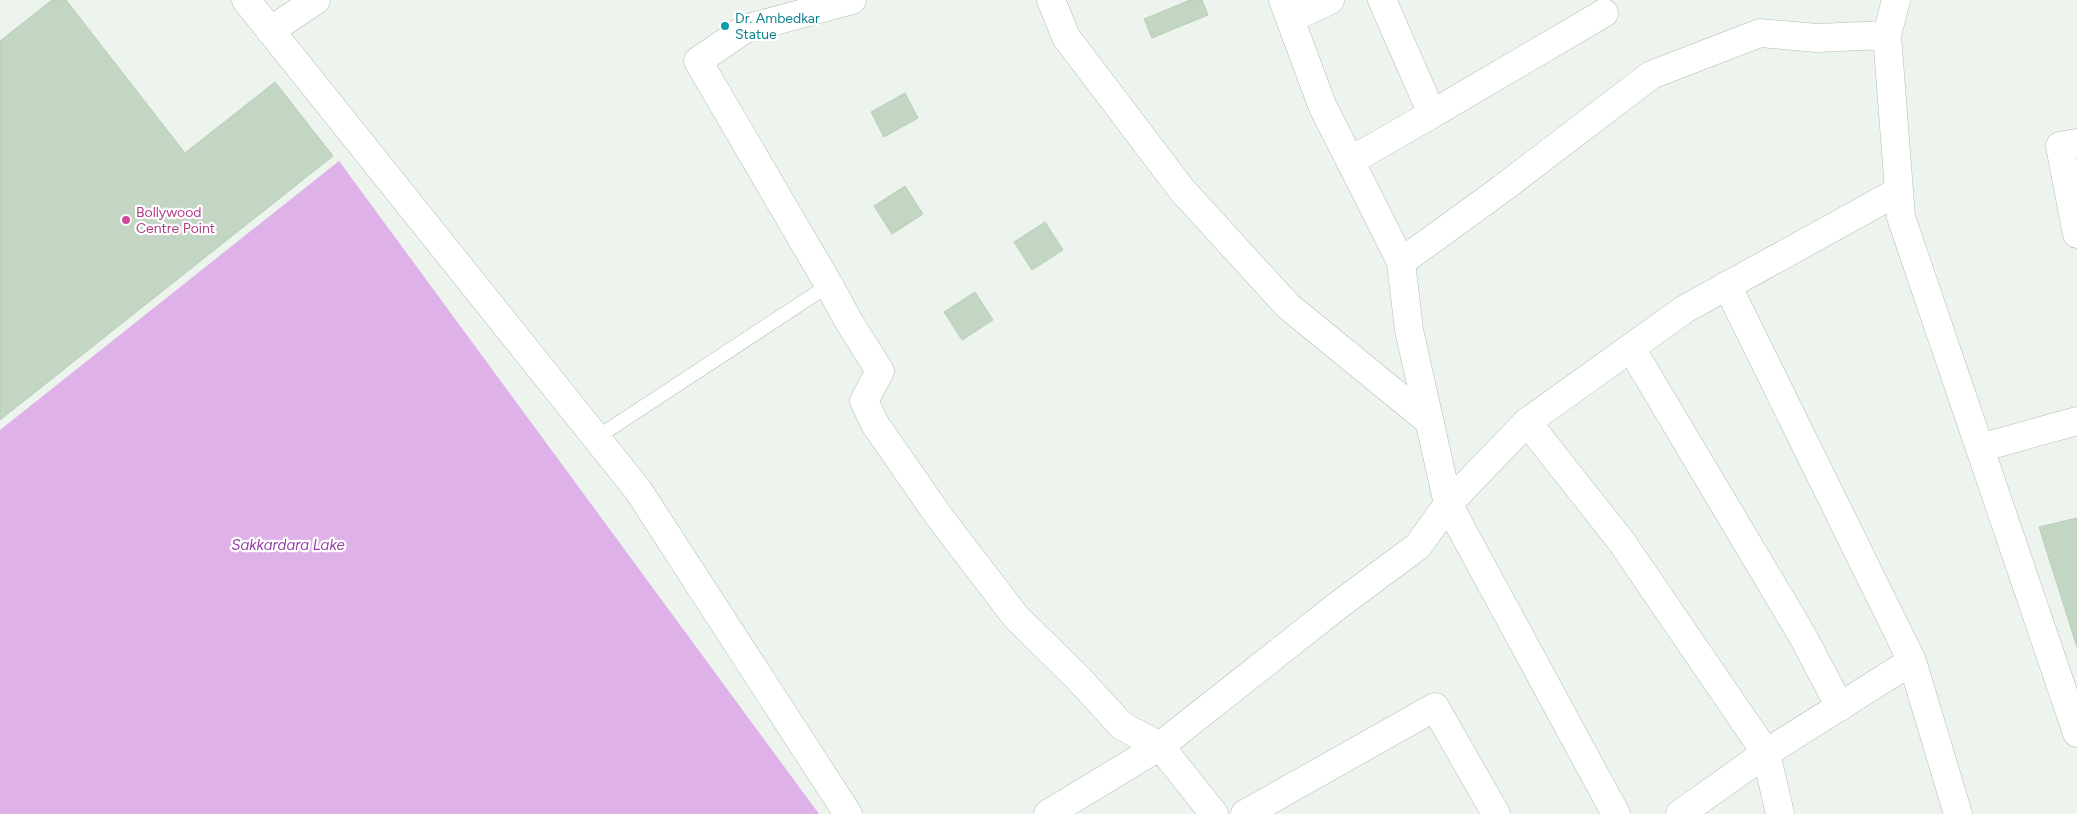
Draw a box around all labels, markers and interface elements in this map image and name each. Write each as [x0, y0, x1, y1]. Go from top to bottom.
place label: Dr. Ambedkar Statue [735, 10, 820, 43]
marker: Dr. Ambedkar Statue [719, 20, 731, 32]
place label: Bollywood Centre Point [136, 204, 215, 237]
marker: Bollywood Centre Point [120, 214, 132, 226]
water label: Sakkardara Lake [231, 536, 345, 554]

